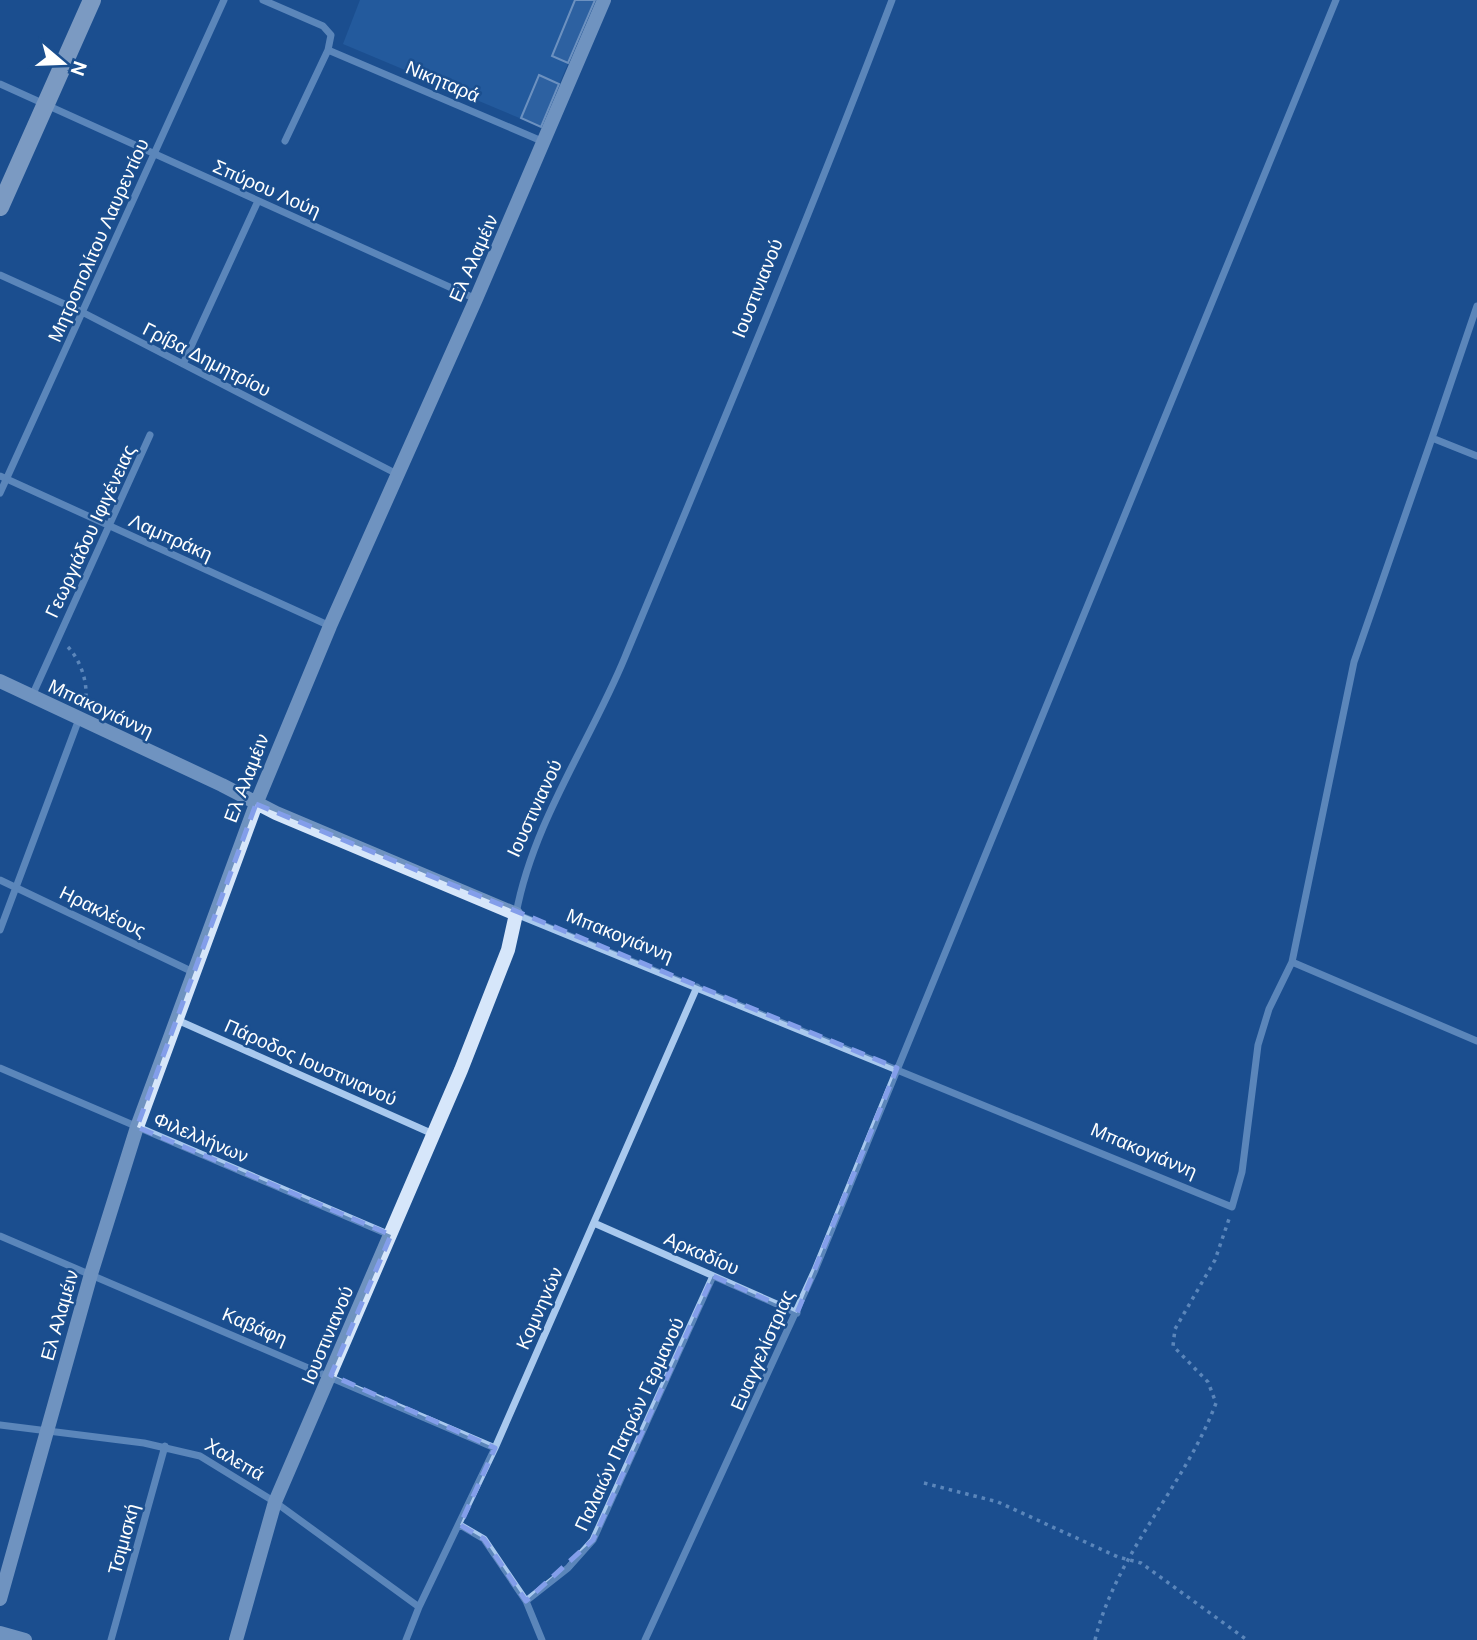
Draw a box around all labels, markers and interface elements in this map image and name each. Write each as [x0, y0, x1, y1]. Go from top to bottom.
north arrow [28, 28, 98, 98]
street label: Νικηταρά [402, 55, 484, 108]
text: N [65, 58, 93, 79]
street label: Μητροπολίτου Λαυρεντίου [42, 135, 155, 346]
street label: Σπύρου Λούη [209, 154, 325, 223]
street label: Ελ Αλαμέιν [443, 211, 504, 306]
street label: Ιουστινιανού [726, 235, 789, 341]
street label: Γρίβα Δημητρίου [138, 316, 275, 403]
street label: Γεωργιάδου Ιφιγένειας [39, 441, 142, 622]
street label: Λαμπράκη [125, 508, 216, 567]
street label: Μπακογιάννη [44, 673, 157, 744]
street label: Ελ Αλαμέιν [218, 730, 275, 826]
street label: Ιουστινιανού [501, 755, 568, 861]
street label: Ηρακλέους [55, 880, 150, 943]
street label: Μπακογιάννη [563, 903, 677, 968]
street label: Πάροδος Ιουστινιανού [221, 1013, 401, 1112]
street label: Φιλελλήνων [150, 1106, 252, 1169]
street label: Μπακογιάννη [1087, 1117, 1201, 1184]
street label: Αρκαδίου [660, 1226, 743, 1281]
street label: Κομνηνών [510, 1263, 569, 1353]
street label: Ελ Αλαμέιν [35, 1267, 84, 1363]
street label: Ιουστινιανού [295, 1282, 359, 1388]
street label: Ευαγγελίστριας [725, 1286, 800, 1415]
street label: Καβάφη [219, 1302, 291, 1351]
street label: Παλαιών Πατρών Γερμανού [569, 1313, 690, 1535]
street label: Χαλεπά [200, 1432, 269, 1486]
street label: Τσιμισκή [102, 1501, 145, 1577]

